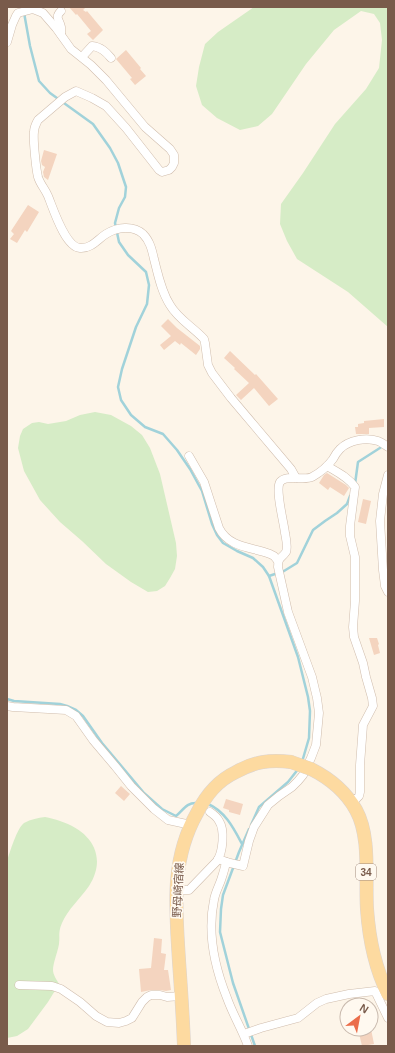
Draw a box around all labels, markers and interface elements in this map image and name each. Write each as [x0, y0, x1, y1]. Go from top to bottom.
street label: 野母崎宿線 [171, 862, 185, 918]
road number: 34 [356, 864, 376, 880]
north arrow [339, 997, 379, 1037]
text: N [358, 1001, 371, 1016]

